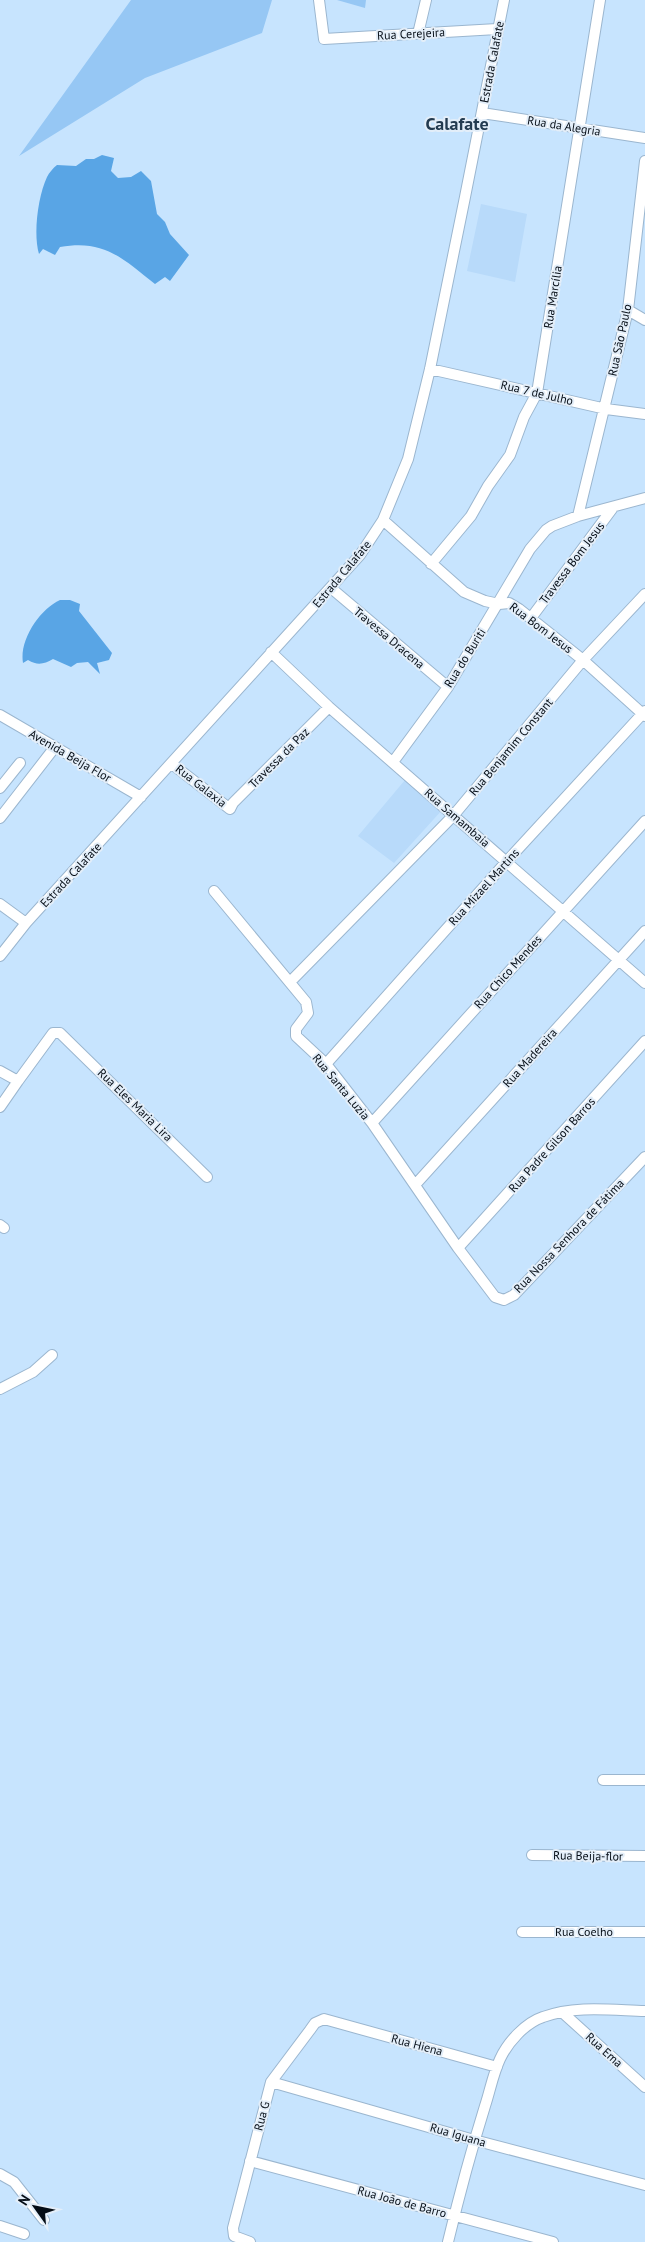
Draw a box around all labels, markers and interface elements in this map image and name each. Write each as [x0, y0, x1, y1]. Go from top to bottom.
street label: Estrada Calafate [476, 20, 507, 104]
street label: Rua Cerejeira [377, 24, 445, 43]
district label: Calafate [425, 112, 489, 135]
street label: Rua da Alegria [526, 112, 602, 139]
street label: Rua Marcília [540, 264, 565, 329]
street label: Rua São Paulo [605, 303, 634, 377]
street label: Rua 7 de Julho [499, 377, 575, 408]
street label: Travessa Bom Jesus [536, 519, 607, 607]
street label: Estrada Calafate [309, 537, 374, 610]
street label: Rua Bom Jesus [507, 599, 576, 656]
street label: Travessa Dracena [351, 604, 428, 672]
street label: Rua do Buriti [441, 625, 489, 690]
street label: Rua Benjamim Constant [465, 695, 556, 798]
street label: Travessa da Paz [245, 724, 312, 791]
street label: Avenida Beija Flor [26, 726, 114, 785]
street label: Rua Galaxia [173, 761, 230, 810]
street label: Rua Samambaia [421, 785, 493, 850]
street label: Estrada Calafate [37, 839, 104, 910]
street label: Rua Mizael Martins [445, 845, 522, 928]
street label: Rua Chico Mendes [471, 932, 545, 1012]
street label: Rua Madereira [499, 1025, 560, 1090]
street label: Rua Santa Luzia [309, 1051, 373, 1123]
street label: Rua Eles Maria Lira [95, 1065, 176, 1144]
street label: Rua Padre Gilson Barros [505, 1094, 598, 1195]
street label: Rua Nossa Senhora de Fátima [510, 1176, 627, 1296]
street label: Rua Beija-flor [553, 1847, 623, 1864]
street label: Rua Coelho [555, 1924, 613, 1939]
street label: Rua Ema [583, 2029, 626, 2070]
street label: Rua Hiena [390, 2030, 444, 2059]
street label: Rua G [250, 2099, 273, 2132]
street label: Rua Iguana [428, 2119, 488, 2150]
north arrow [10, 2182, 60, 2232]
street label: Rua João de Barro [356, 2182, 448, 2221]
text: N [14, 2191, 34, 2209]

